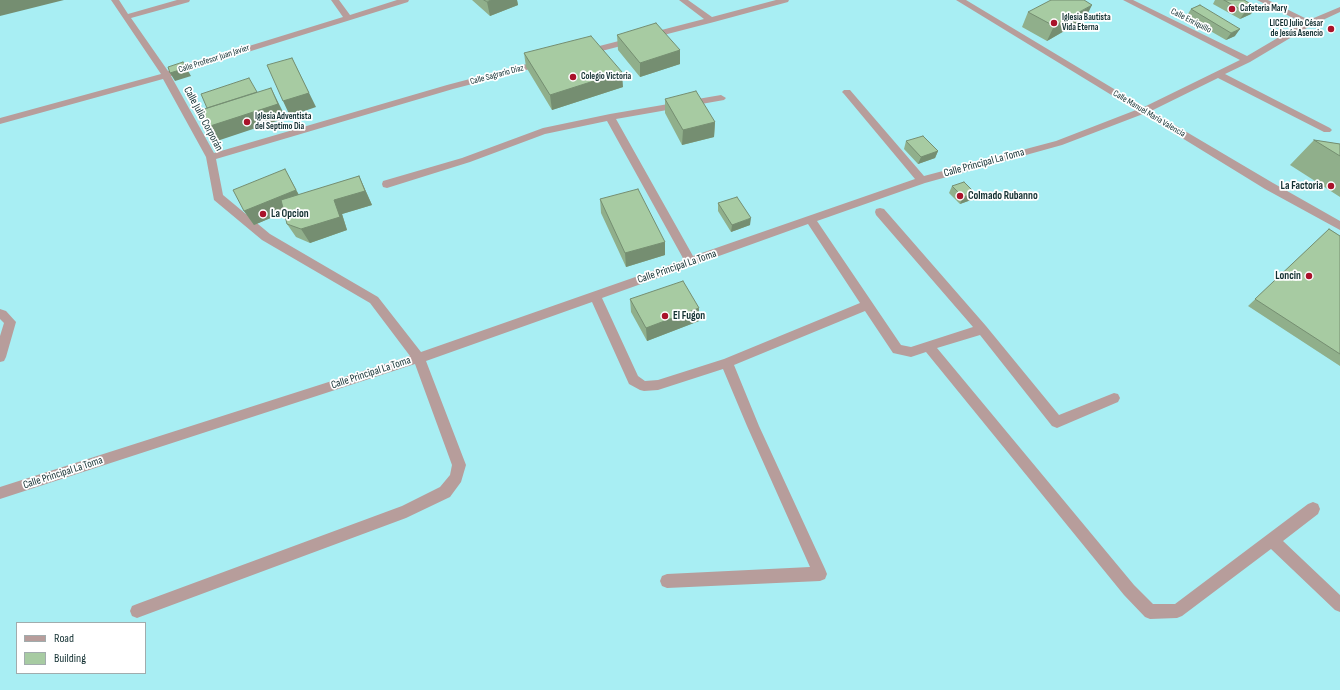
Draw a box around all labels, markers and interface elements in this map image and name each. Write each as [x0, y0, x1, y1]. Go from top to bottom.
marker: Cafeteria Mary [1227, 4, 1237, 14]
place label: Cafeteria Mary [1240, 4, 1287, 14]
street label: Calle Enriquillo [1169, 6, 1213, 36]
place label: Iglesia Bautista Vida Eterna [1062, 13, 1111, 34]
marker: Iglesia Bautista Vida Eterna [1049, 18, 1059, 28]
place label: LICEO Julio César de Jesús Asencio [1270, 19, 1323, 40]
marker: LICEO Julio César de Jesús Asencio [1326, 24, 1336, 34]
street label: Calle Profesor Juan Javier [177, 42, 251, 76]
street label: Calle Sagrario Díaz [469, 63, 525, 87]
marker: Colegio Victoria [568, 72, 578, 82]
place label: Colegio Victoria [581, 72, 631, 82]
street label: Calle Julio Corporán [180, 84, 226, 154]
street label: Calle Manuel María Valencia [1111, 88, 1187, 140]
place label: Iglesia Adventista del Septimo Dia [255, 112, 311, 133]
marker: Iglesia Adventista del Septimo Dia [242, 117, 252, 127]
street label: Calle Principal La Toma [942, 146, 1026, 180]
place label: La Factoria [1281, 179, 1323, 193]
marker: La Factoria [1326, 181, 1336, 191]
place label: Colmado Rubanno [968, 189, 1038, 203]
marker: Colmado Rubanno [955, 191, 965, 201]
place label: La Opcion [271, 207, 309, 221]
marker: La Opcion [258, 209, 268, 219]
street label: Calle Principal La Toma [636, 247, 718, 287]
place label: Loncin [1275, 269, 1301, 283]
marker: Loncin [1304, 271, 1314, 281]
place label: El Fugon [673, 309, 705, 323]
marker: El Fugon [660, 311, 670, 321]
street label: Calle Principal La Toma [330, 354, 412, 392]
street label: Calle Principal La Toma [22, 454, 104, 492]
legend [16, 622, 146, 674]
text: Road [54, 631, 74, 646]
text: Building [54, 651, 86, 666]

